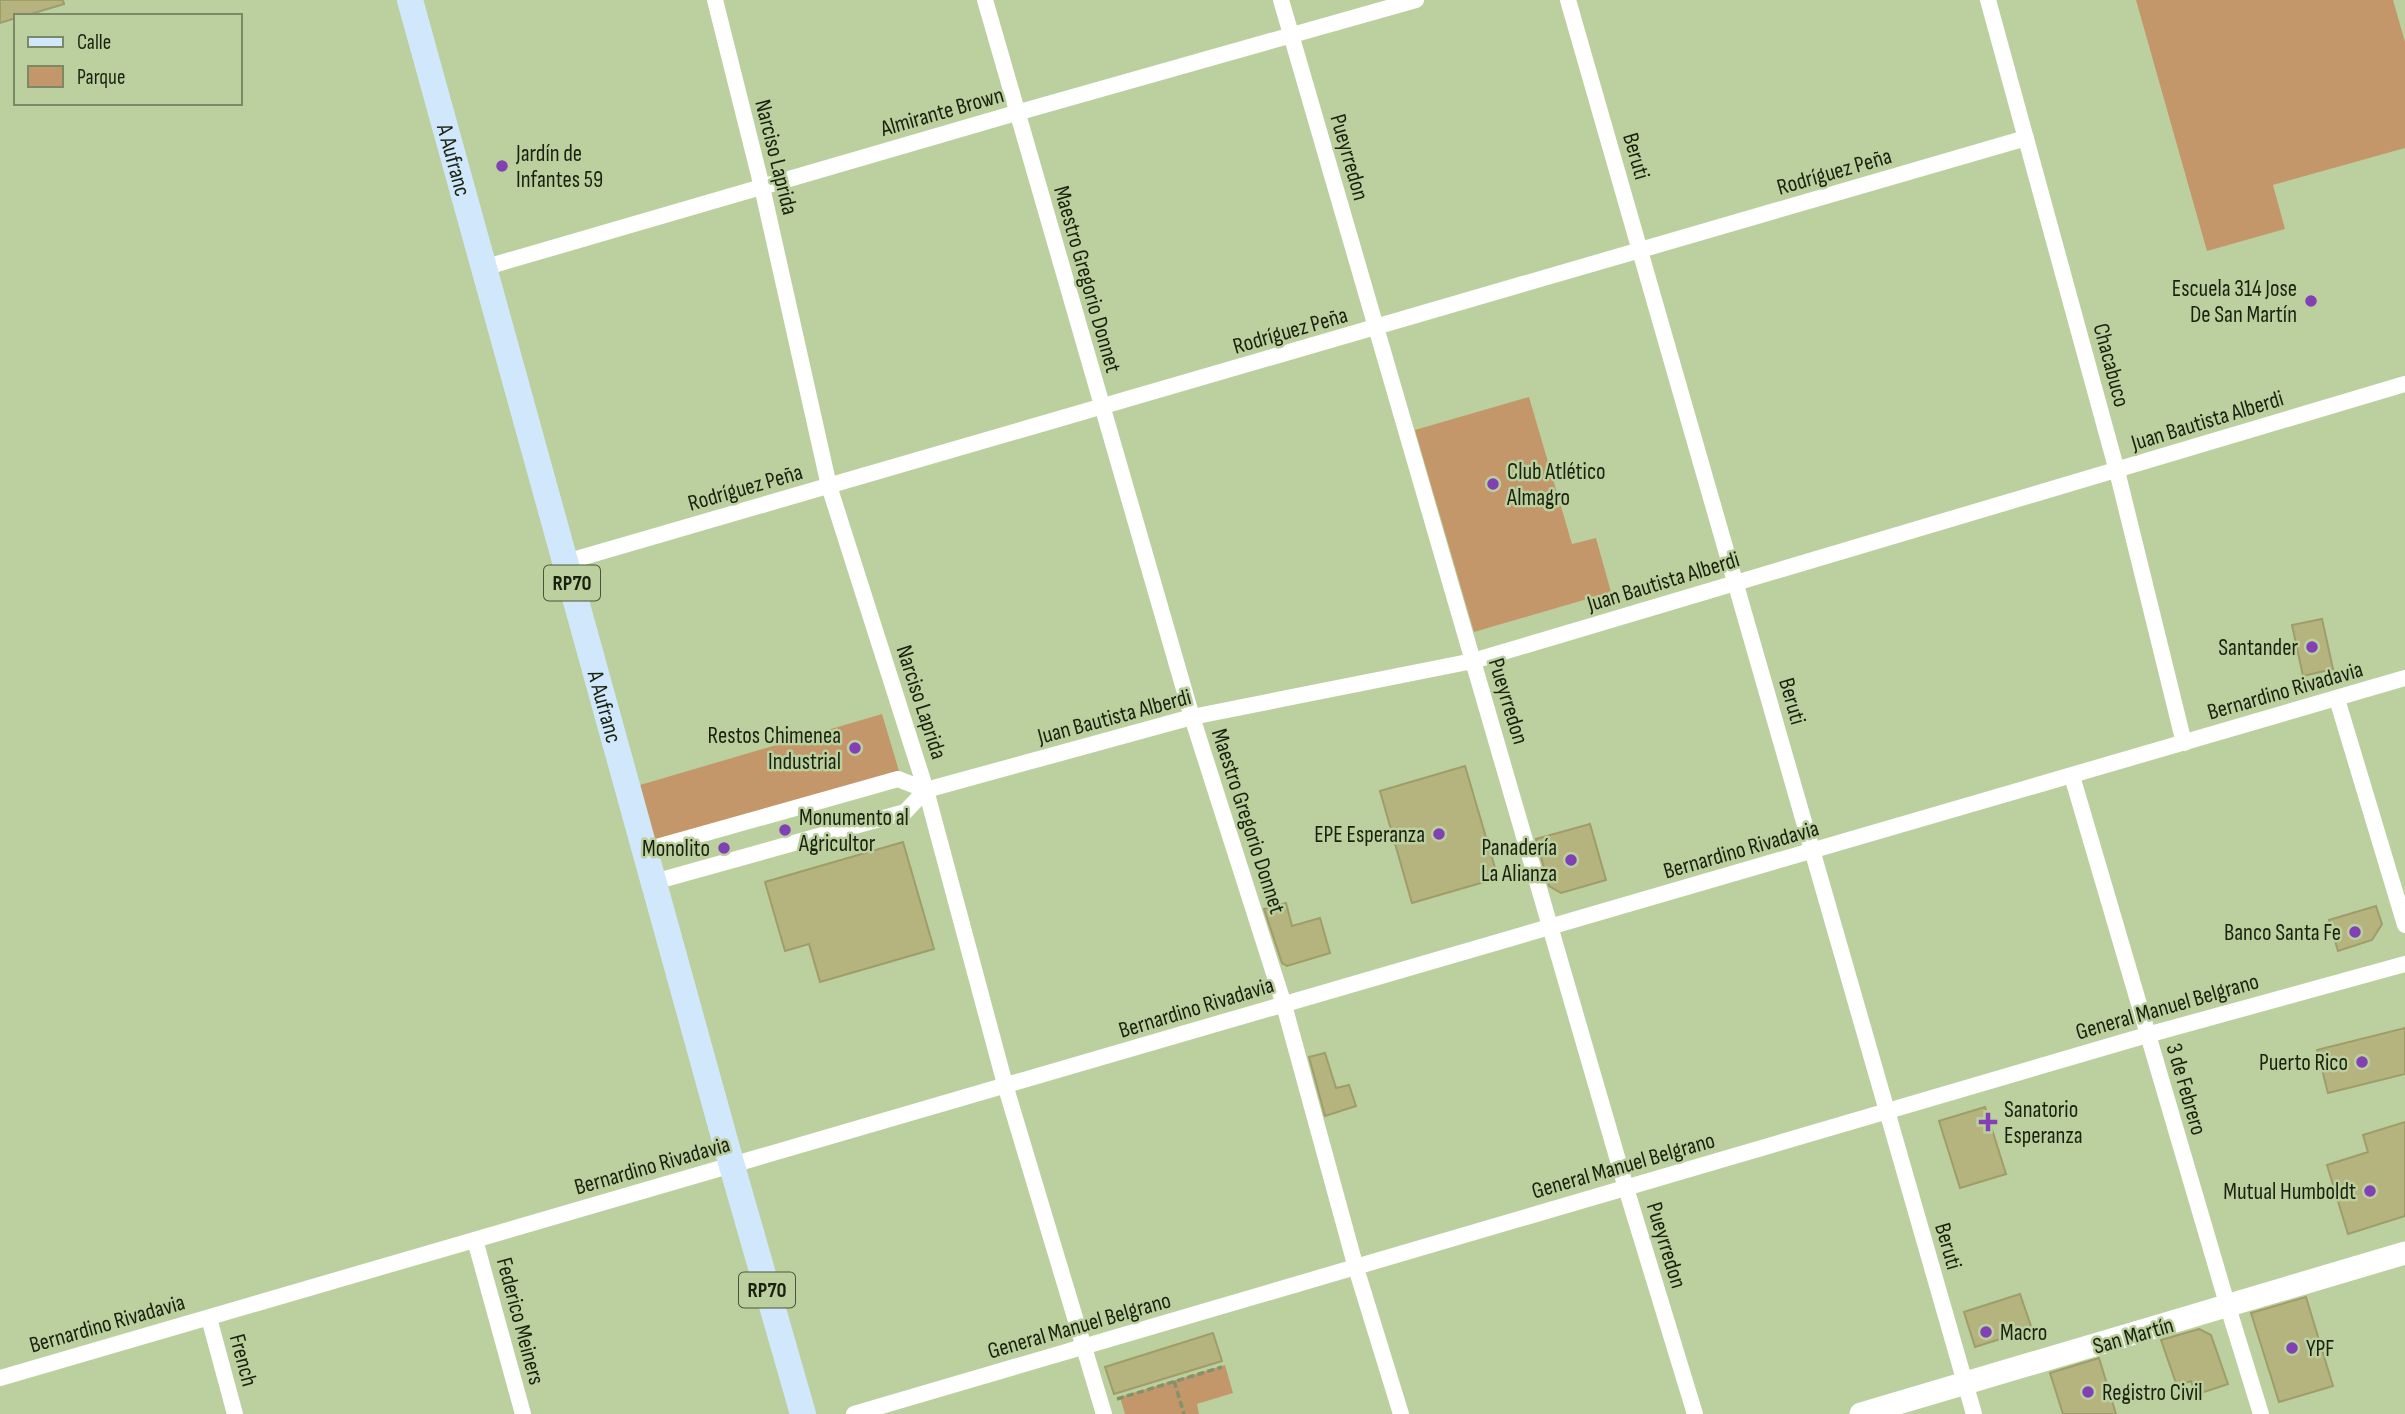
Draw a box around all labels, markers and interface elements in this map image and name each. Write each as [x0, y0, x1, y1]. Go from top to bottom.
legend [14, 14, 242, 105]
text: Calle [77, 30, 111, 55]
text: Parque [77, 65, 125, 90]
street label: Almirante Brown [876, 81, 1007, 143]
street label: Narciso Laprida [748, 97, 804, 218]
street label: Pueyrredon [1323, 111, 1375, 204]
street label: A Aufranc [430, 120, 477, 200]
street label: Beruti [1616, 130, 1656, 183]
place label: Jardín de Infantes 59 [515, 140, 603, 194]
street label: Rodríguez Peña [1774, 142, 1895, 202]
marker: Jardín de Infantes 59 [494, 158, 510, 174]
street label: Maestro Gregorio Donnet [1047, 183, 1127, 376]
place label: Escuela 314 Jose De San Martín [2172, 275, 2297, 329]
marker: Escuela 314 Jose De San Martín [2303, 293, 2319, 309]
street label: Rodríguez Peña [1230, 301, 1351, 361]
street label: Chacabuco [2086, 320, 2136, 410]
street label: Juan Bautista Alberdi [2127, 385, 2287, 458]
street label: Rodríguez Peña [685, 458, 806, 518]
place label: Club Atlético Almagro [1506, 458, 1606, 512]
marker: Club Atlético Almagro [1485, 476, 1501, 492]
street label: Juan Bautista Alberdi [1583, 546, 1743, 619]
road number: RP70 [544, 566, 600, 600]
place label: Santander [2218, 634, 2298, 662]
marker: Santander [2304, 639, 2320, 655]
street label: Narciso Laprida [890, 642, 953, 763]
street label: Pueyrredon [1482, 655, 1534, 748]
street label: Bernardino Rivadavia [2204, 655, 2366, 727]
street label: A Aufranc [581, 667, 627, 746]
street label: Beruti [1772, 675, 1812, 728]
street label: Juan Bautista Alberdi [1033, 683, 1194, 751]
place label: Restos Chimenea Industrial [708, 722, 841, 776]
street label: Maestro Gregorio Donnet [1205, 725, 1291, 917]
marker: Restos Chimenea Industrial [847, 740, 863, 756]
place label: Monumento al Agricultor [798, 804, 909, 858]
street label: Bernardino Rivadavia [1660, 814, 1822, 886]
place label: EPE Esperanza [1314, 821, 1425, 849]
marker: Monumento al Agricultor [777, 822, 793, 838]
marker: EPE Esperanza [1431, 826, 1447, 842]
place label: Panadería La Alianza [1481, 834, 1557, 888]
place label: Monolito [642, 835, 710, 863]
marker: Monolito [716, 840, 732, 856]
marker: Panadería La Alianza [1563, 852, 1579, 868]
place label: Banco Santa Fe [2224, 919, 2341, 947]
marker: Banco Santa Fe [2347, 924, 2363, 940]
street label: General Manuel Belgrano [2072, 967, 2262, 1047]
street label: Bernardino Rivadavia [1115, 971, 1277, 1045]
street label: 3 de Febrero [2160, 1040, 2212, 1138]
place label: Puerto Rico [2259, 1049, 2348, 1077]
marker: Puerto Rico [2354, 1054, 2370, 1070]
place label: Sanatorio Esperanza [2004, 1096, 2083, 1150]
marker: Sanatorio Esperanza [1978, 1112, 1998, 1132]
street label: General Manuel Belgrano [1528, 1126, 1718, 1206]
street label: Bernardino Rivadavia [571, 1130, 733, 1202]
place label: Mutual Humboldt [2223, 1178, 2356, 1206]
marker: Mutual Humboldt [2362, 1183, 2378, 1199]
street label: Pueyrredon [1640, 1199, 1692, 1292]
street label: Beruti [1928, 1220, 1968, 1273]
street label: Federico Meiners [490, 1255, 550, 1388]
road number: RP70 [739, 1272, 795, 1308]
street label: General Manuel Belgrano [984, 1286, 1174, 1366]
street label: Bernardino Rivadavia [26, 1288, 188, 1360]
street label: San Martín [2090, 1311, 2177, 1361]
place label: Macro [2000, 1319, 2047, 1347]
marker: Macro [1978, 1324, 1994, 1340]
street label: French [223, 1331, 263, 1390]
place label: YPF [2306, 1335, 2334, 1363]
marker: YPF [2284, 1340, 2300, 1356]
place label: Registro Civil [2102, 1379, 2203, 1407]
marker: Registro Civil [2080, 1384, 2096, 1400]

